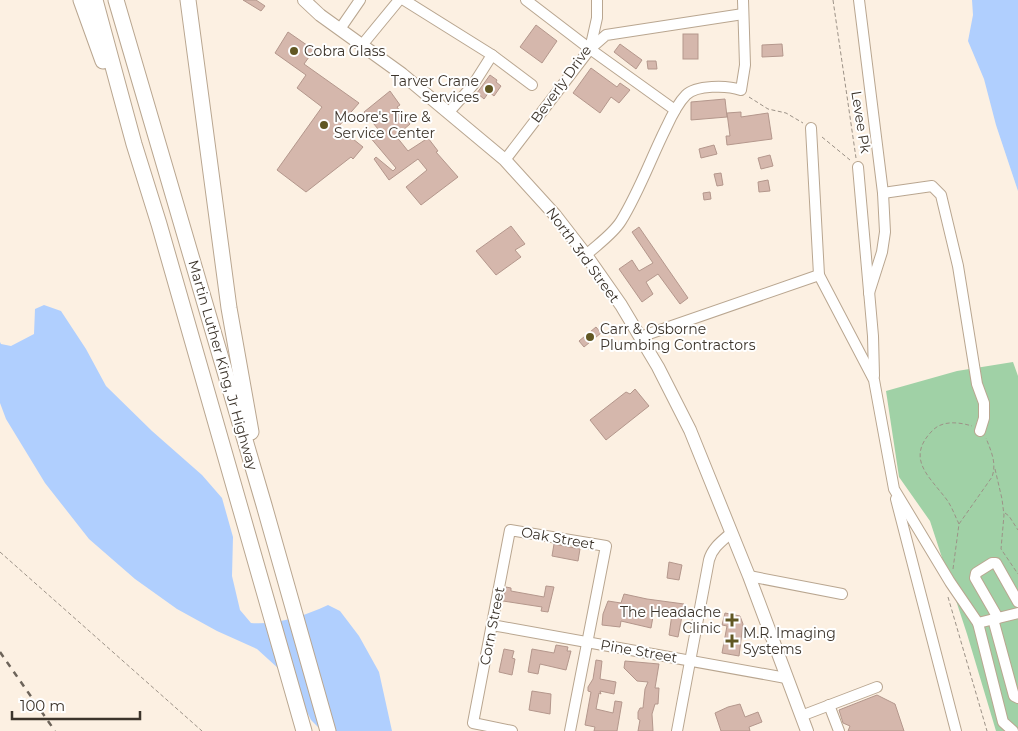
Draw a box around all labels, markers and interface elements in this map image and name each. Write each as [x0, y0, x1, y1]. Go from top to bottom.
place label: Cobra Glass [304, 42, 386, 60]
street label: Beverly Drive [527, 42, 595, 126]
marker: Cobra Glass [288, 45, 300, 57]
place label: Tarver Crane Services [391, 72, 479, 106]
marker: Tarver Crane Services [483, 83, 495, 95]
street label: Levee Pk [847, 90, 875, 155]
place label: Moore's Tire & Service Center [334, 108, 436, 142]
marker: Moore's Tire & Service Center [318, 119, 330, 131]
street label: North 3rd Street [542, 204, 624, 307]
street label: Martin Luther King, Jr Highway [184, 258, 262, 473]
place label: Carr & Osborne Plumbing Contractors [600, 320, 756, 354]
marker: Carr & Osborne Plumbing Contractors [584, 331, 596, 343]
street label: Oak Street [520, 523, 596, 553]
street label: Corn Street [476, 585, 508, 667]
place label: The Headache Clinic [620, 603, 721, 637]
marker: The Headache Clinic [725, 613, 739, 627]
place label: M.R. Imaging Systems [743, 624, 836, 658]
marker: M.R. Imaging Systems [725, 634, 739, 648]
street label: Pine Street [599, 635, 679, 667]
scale bar [12, 688, 140, 720]
text: 100 m [20, 696, 65, 715]

